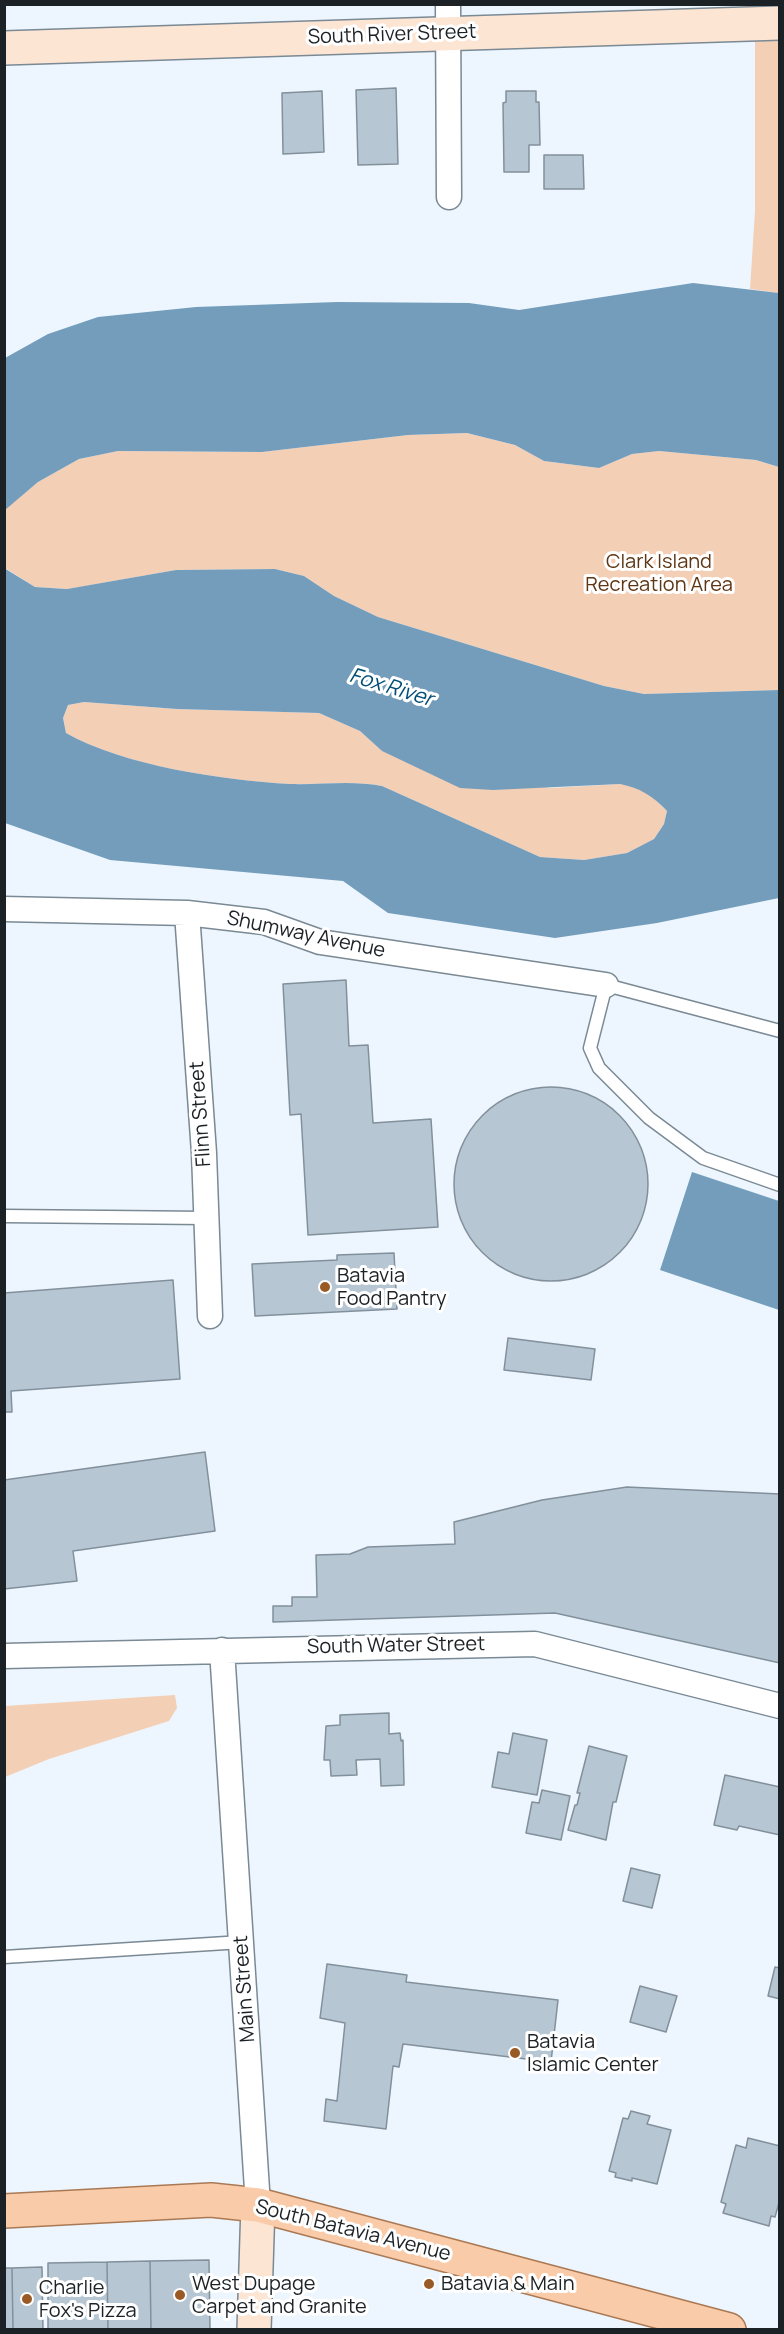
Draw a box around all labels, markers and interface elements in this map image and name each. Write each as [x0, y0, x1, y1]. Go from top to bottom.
street label: South River Street [307, 20, 477, 50]
park label: Clark Island Recreation Area [585, 550, 733, 597]
water label: Fox River [346, 663, 436, 713]
street label: Shumway Avenue [225, 906, 387, 964]
street label: Flinn Street [185, 1060, 217, 1168]
place label: Batavia Food Pantry [337, 1264, 447, 1311]
marker: Batavia Food Pantry [318, 1280, 332, 1294]
street label: South Water Street [307, 1632, 485, 1660]
street label: Main Street [229, 1935, 261, 2043]
place label: Batavia Islamic Center [527, 2030, 659, 2077]
marker: Batavia Islamic Center [508, 2046, 522, 2060]
street label: South Batavia Avenue [253, 2195, 453, 2267]
place label: West Dupage Carpet and Granite [192, 2272, 367, 2319]
place label: Batavia & Main [441, 2272, 575, 2296]
place label: Charlie Fox's Pizza [39, 2276, 137, 2323]
marker: Batavia & Main [422, 2277, 436, 2291]
marker: West Dupage Carpet and Granite [173, 2288, 187, 2302]
marker: Charlie Fox's Pizza [20, 2292, 34, 2306]

